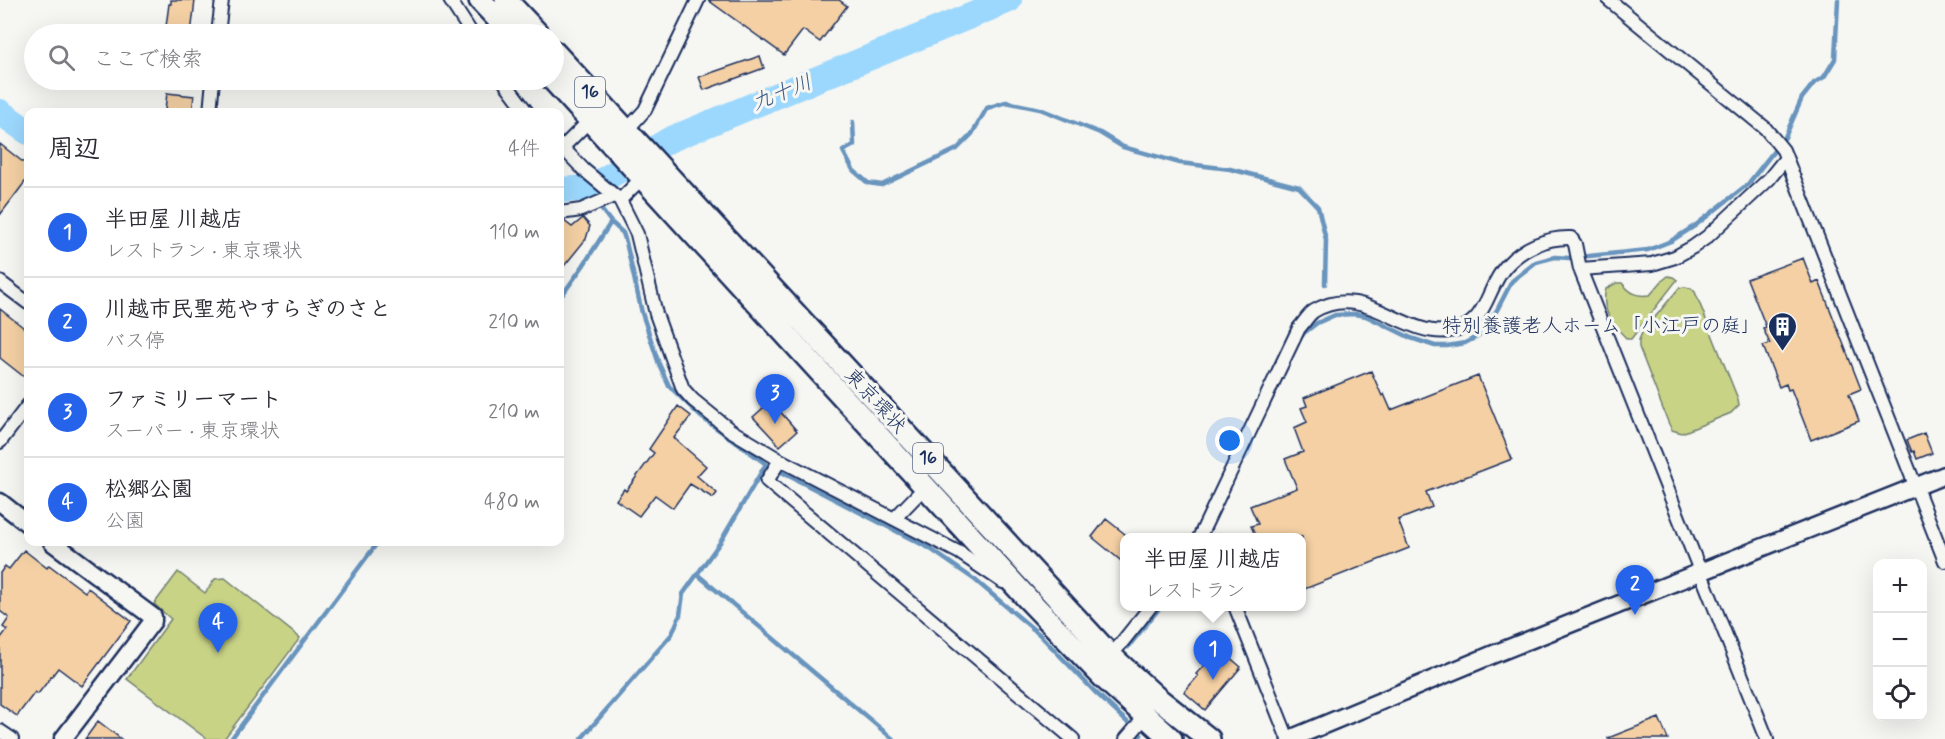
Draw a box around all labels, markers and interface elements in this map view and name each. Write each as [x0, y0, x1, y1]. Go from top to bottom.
search box [24, 24, 564, 90]
icon: search [45, 41, 78, 74]
text: ここで検索 [93, 46, 203, 74]
water label: 九十川 [748, 68, 816, 118]
road number: 16 [575, 77, 605, 107]
text: 周辺 [48, 133, 100, 167]
text: 4件 [508, 136, 540, 163]
text: 半田屋 川越店 [105, 206, 243, 234]
text: 1 [63, 219, 72, 246]
text: 110 m [489, 219, 540, 246]
text: レストラン · 東京環状 [105, 238, 302, 265]
text: 川越市民聖苑やすらぎのさと [105, 296, 391, 324]
text: 2 [63, 309, 72, 336]
text: 210 m [488, 309, 540, 336]
building icon: 特別養護老人ホーム「小江戸の庭」 [1766, 310, 1798, 352]
place label: 特別養護老人ホーム「小江戸の庭」 [1442, 313, 1761, 340]
text: バス停 [105, 328, 165, 355]
street label: 東京環状 [838, 363, 912, 439]
pin: 3 [756, 374, 794, 424]
text: ファミリーマート [105, 386, 282, 414]
text: 3 [63, 399, 72, 426]
text: 210 m [488, 399, 540, 426]
text: スーパー · 東京環状 [105, 418, 280, 445]
your location [1215, 426, 1244, 455]
road number: 16 [913, 443, 943, 473]
text: 松郷公園 [105, 476, 193, 504]
text: 4 [62, 489, 73, 516]
text: 480 m [484, 489, 540, 516]
text: 公園 [105, 508, 145, 535]
popup [1120, 533, 1306, 611]
text: 半田屋 川越店 [1144, 546, 1282, 574]
map controls [1873, 559, 1927, 721]
button: + [1873, 559, 1927, 613]
pin: 2 [1616, 566, 1654, 615]
text: レストラン [1144, 578, 1246, 605]
pin: 4 [198, 604, 238, 653]
button: − [1873, 613, 1927, 667]
pin: 1 [1194, 630, 1232, 680]
button: locate [1873, 667, 1927, 721]

